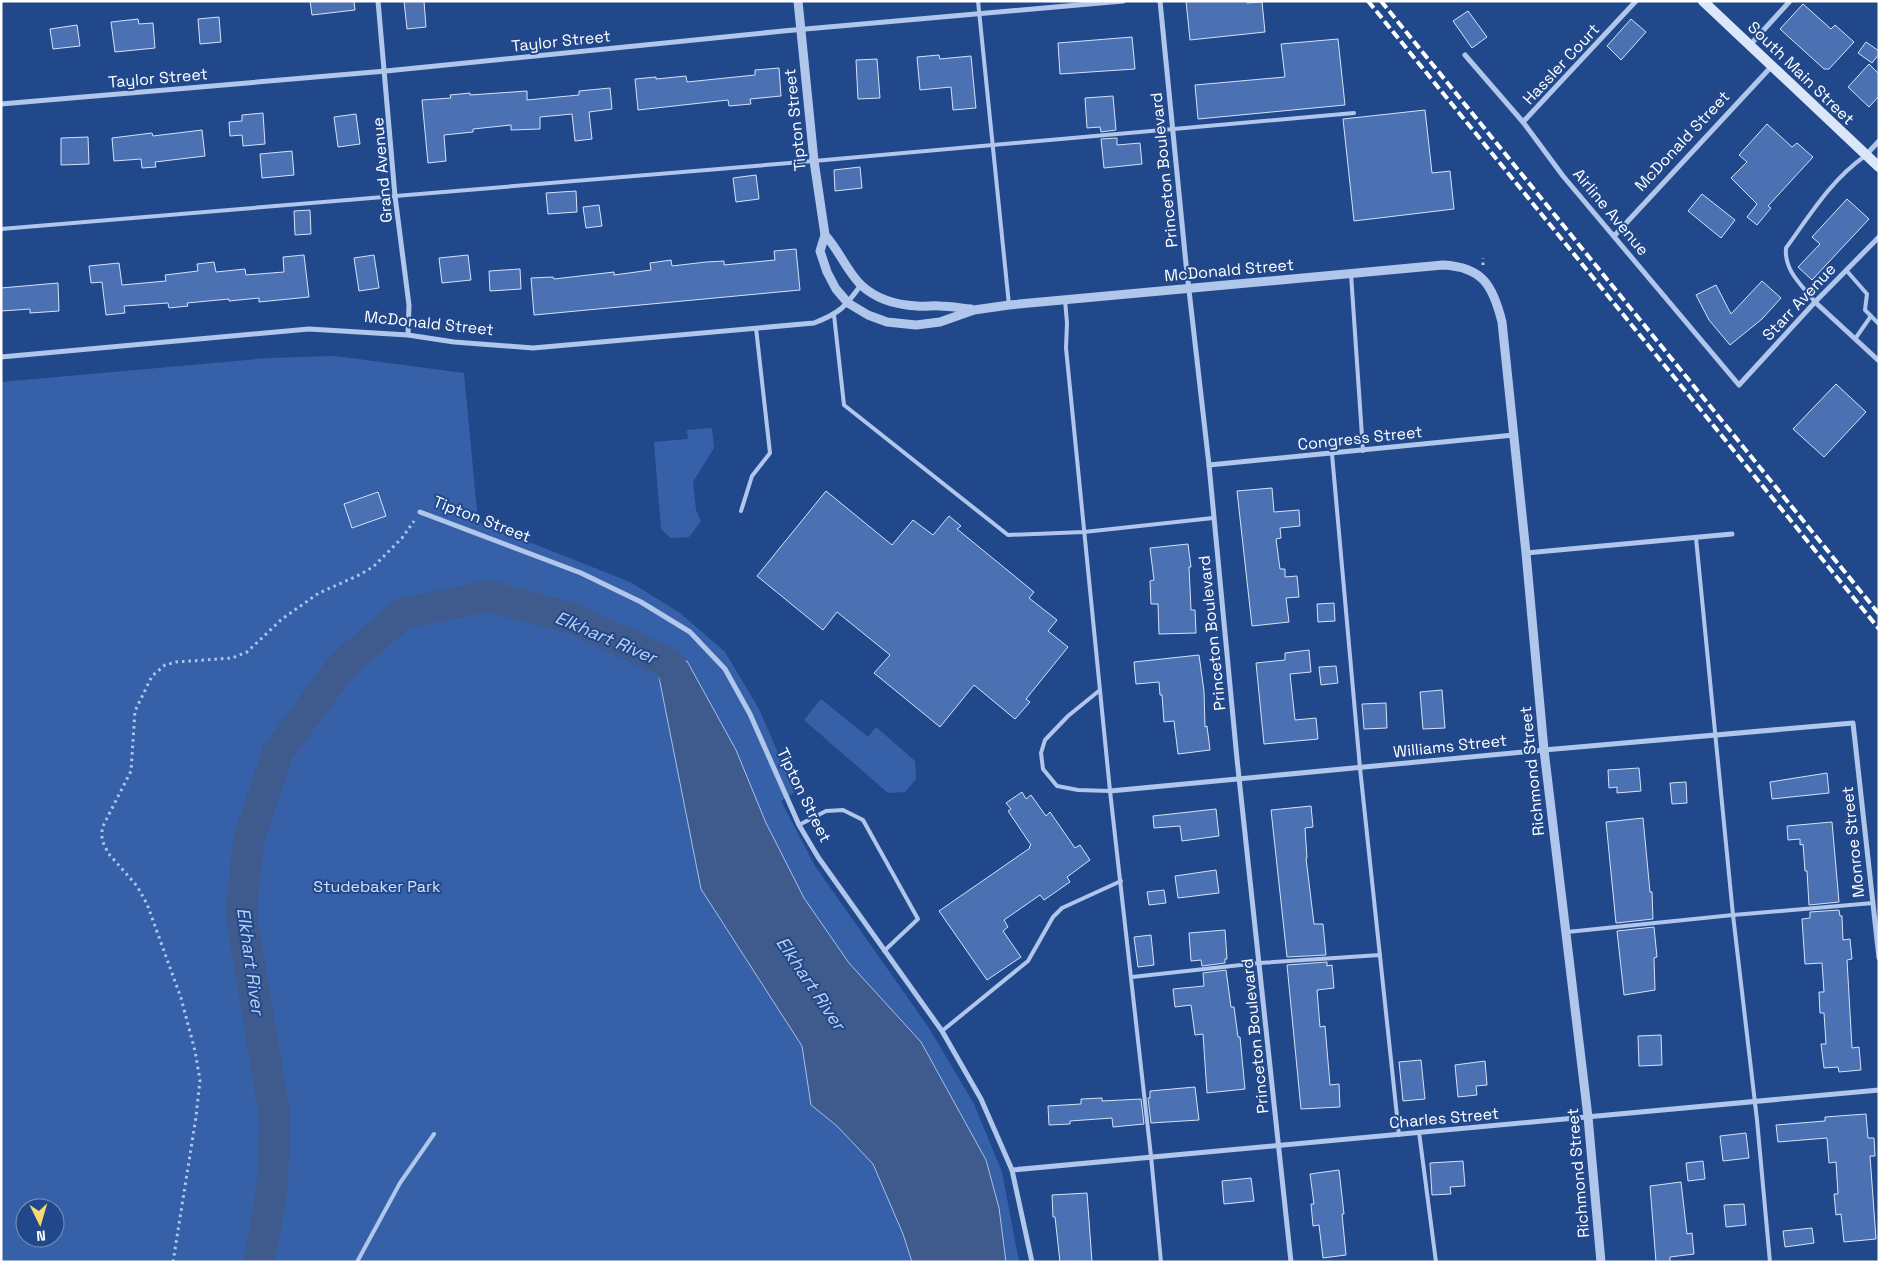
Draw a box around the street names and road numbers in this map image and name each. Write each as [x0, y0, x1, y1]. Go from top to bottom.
street label: South Main Street [1743, 17, 1859, 129]
street label: Hassler Court [1518, 19, 1604, 109]
street label: Taylor Street [510, 25, 612, 57]
street label: Taylor Street [107, 63, 209, 93]
street label: Tipton Street [779, 68, 811, 172]
street label: McDonald Street [1630, 86, 1734, 196]
street label: Princeton Boulevard [1145, 91, 1183, 249]
street label: Grand Avenue [367, 116, 397, 224]
street label: Airline Avenue [1568, 164, 1654, 260]
street label: McDonald Street [1163, 254, 1295, 286]
street label: Starr Avenue [1758, 259, 1840, 345]
street label: McDonald Street [363, 306, 495, 340]
street label: Congress Street [1297, 421, 1423, 455]
street label: Tipton Street [430, 491, 534, 547]
street label: Princeton Boulevard [1193, 554, 1231, 712]
street label: Richmond Street [1515, 705, 1549, 837]
street label: Williams Street [1392, 730, 1508, 762]
street label: Tipton Street [772, 744, 836, 846]
street label: Monroe Street [1837, 785, 1869, 899]
street label: Princeton Boulevard [1236, 957, 1274, 1115]
street label: Charles Street [1388, 1103, 1500, 1133]
street label: Richmond Street [1562, 1107, 1594, 1239]

